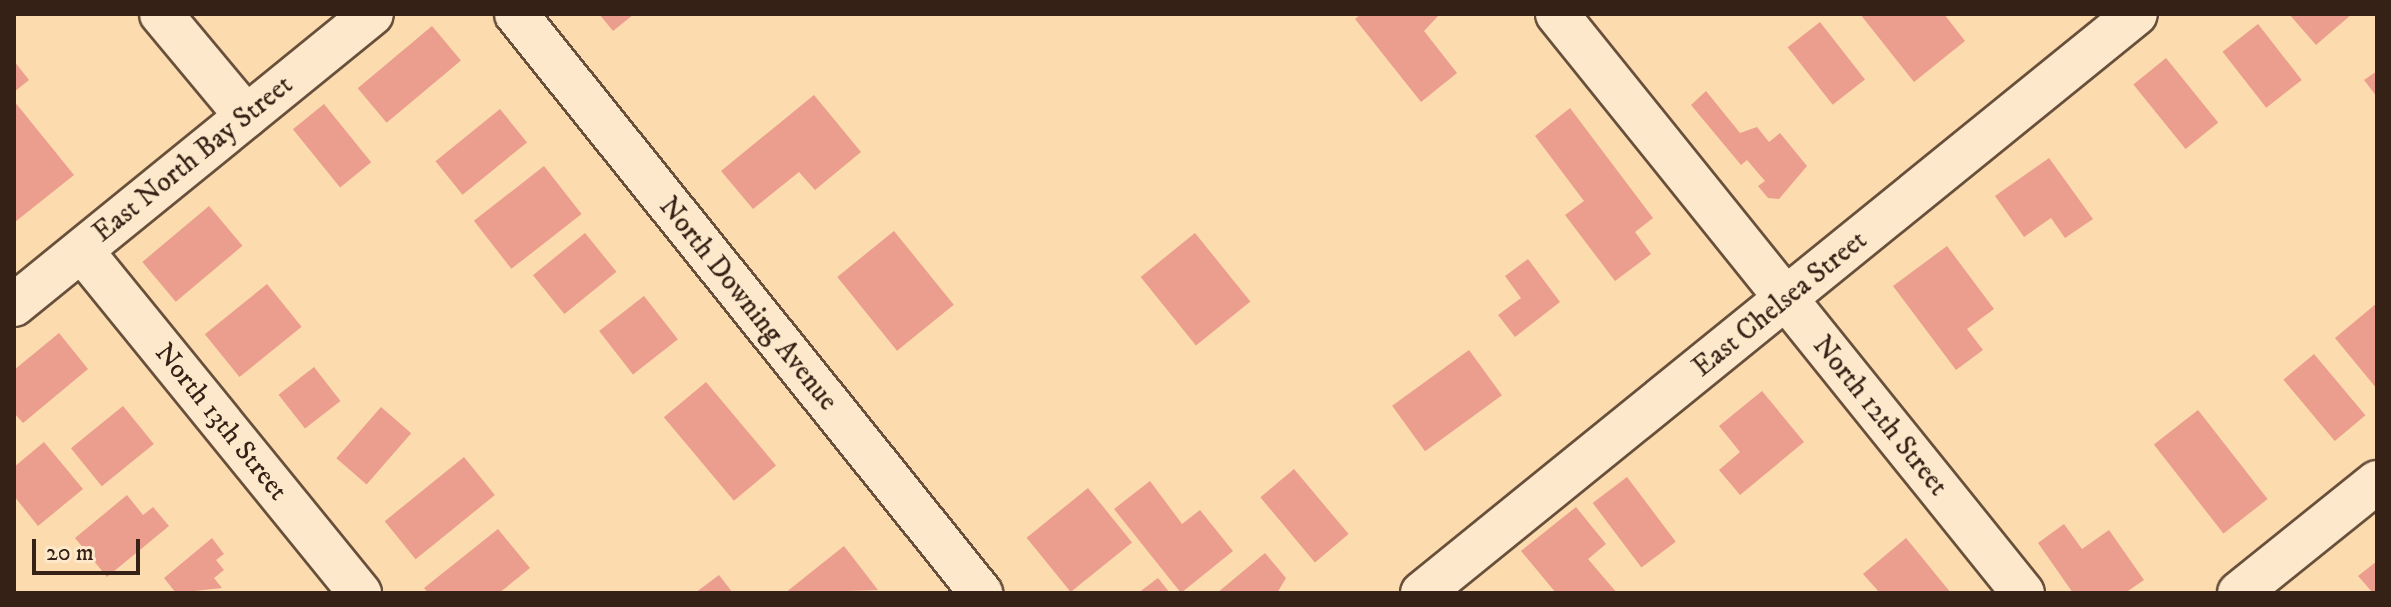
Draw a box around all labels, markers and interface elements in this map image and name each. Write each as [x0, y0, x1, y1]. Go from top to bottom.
street label: East North Bay Street [86, 68, 300, 250]
street label: North Downing Avenue [652, 190, 844, 418]
street label: East Chelsea Street [1686, 224, 1874, 384]
street label: North 12th Street [1805, 329, 1955, 503]
street label: North 13th Street [147, 337, 295, 507]
scale bar [36, 523, 144, 573]
text: 20 m [46, 538, 94, 568]

